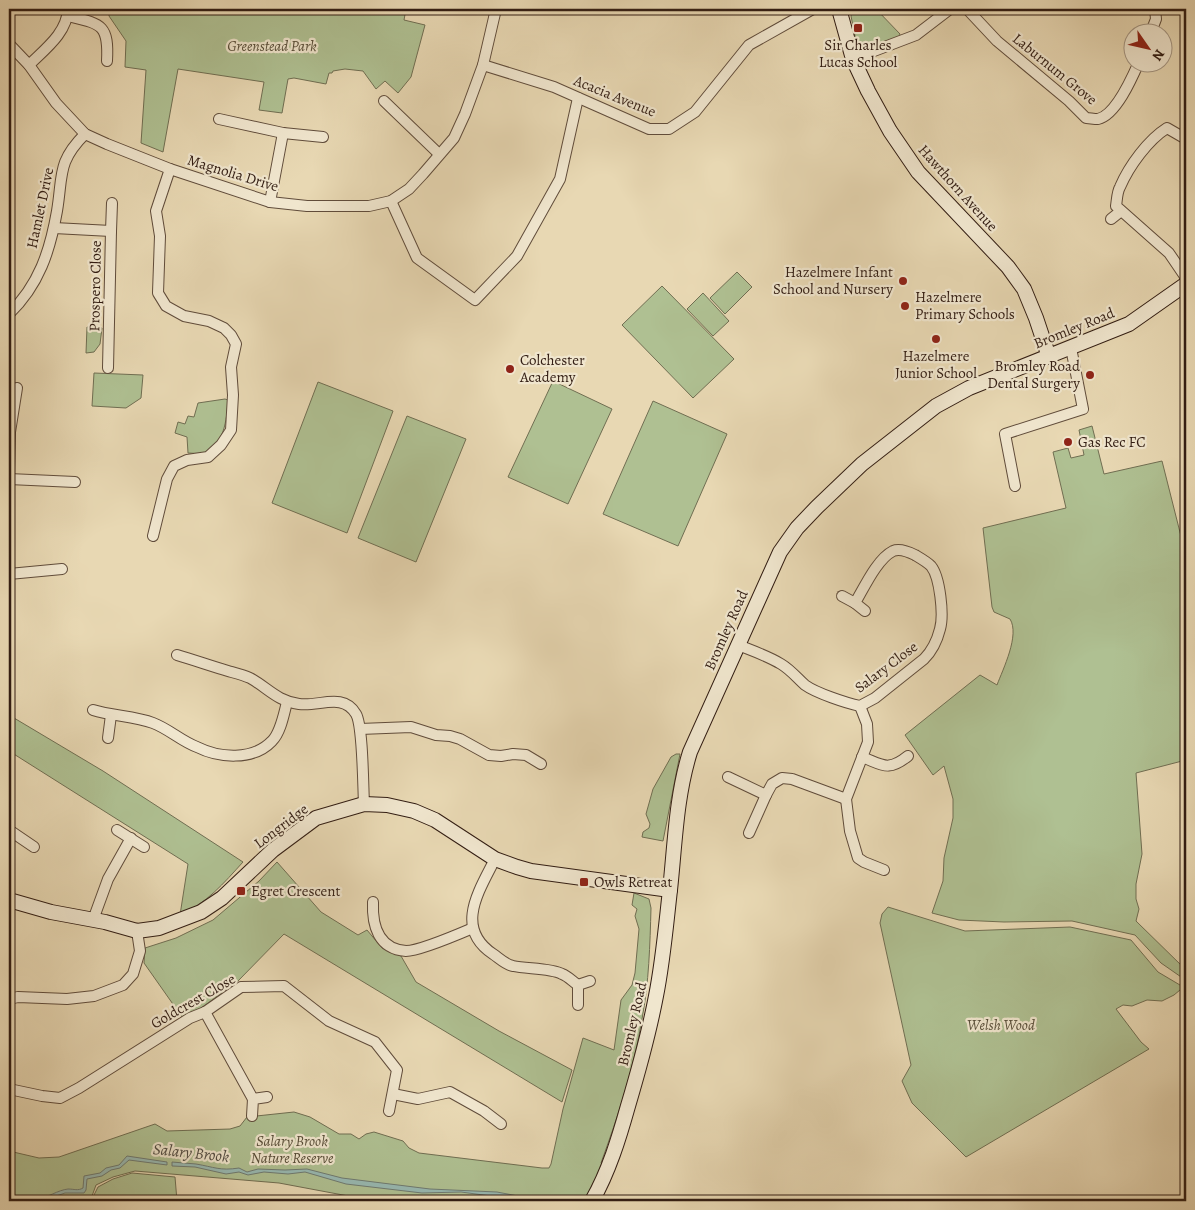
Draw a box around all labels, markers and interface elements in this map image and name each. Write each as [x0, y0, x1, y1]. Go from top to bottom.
marker: Sir Charles Lucas School [852, 22, 864, 34]
north arrow [1122, 22, 1172, 72]
street label: Laburnum Grove [1008, 29, 1102, 110]
place label: Sir Charles Lucas School [819, 35, 898, 72]
park label: Greenstead Park [227, 36, 317, 56]
text: N [1148, 45, 1169, 65]
street label: Acacia Avenue [570, 70, 659, 122]
street label: Hawthorn Avenue [914, 140, 1003, 236]
street label: Magnolia Drive [185, 150, 281, 196]
street label: Hamlet Drive [22, 165, 58, 250]
street label: Prospero Close [84, 240, 106, 332]
place label: Hazelmere Infant School and Nursery [773, 262, 893, 299]
marker: Hazelmere Infant School and Nursery [897, 275, 909, 287]
place label: Hazelmere Primary Schools [915, 287, 1015, 324]
marker: Hazelmere Primary Schools [899, 300, 911, 312]
street label: Bromley Road [1031, 302, 1118, 353]
marker: Hazelmere Junior School [930, 333, 942, 345]
place label: Hazelmere Junior School [895, 346, 977, 383]
place label: Colchester Academy [519, 350, 585, 387]
place label: Bromley Road Dental Surgery [987, 356, 1081, 393]
marker: Colchester Academy [504, 363, 516, 375]
marker: Bromley Road Dental Surgery [1084, 369, 1096, 381]
place label: Gas Rec FC [1078, 432, 1146, 452]
marker: Gas Rec FC [1062, 436, 1074, 448]
street label: Bromley Road [699, 586, 753, 673]
street label: Salary Close [850, 637, 922, 697]
street label: Longridge [250, 799, 312, 853]
place label: Owls Retreat [594, 872, 672, 892]
marker: Owls Retreat [578, 876, 590, 888]
place label: Egret Crescent [251, 881, 341, 901]
marker: Egret Crescent [235, 885, 247, 897]
street label: Goldcrest Close [147, 969, 239, 1033]
street label: Bromley Road [613, 979, 652, 1068]
park label: Welsh Wood [967, 1015, 1035, 1035]
park label: Salary Brook Nature Reserve [251, 1131, 334, 1168]
water label: Salary Brook [152, 1138, 230, 1168]

